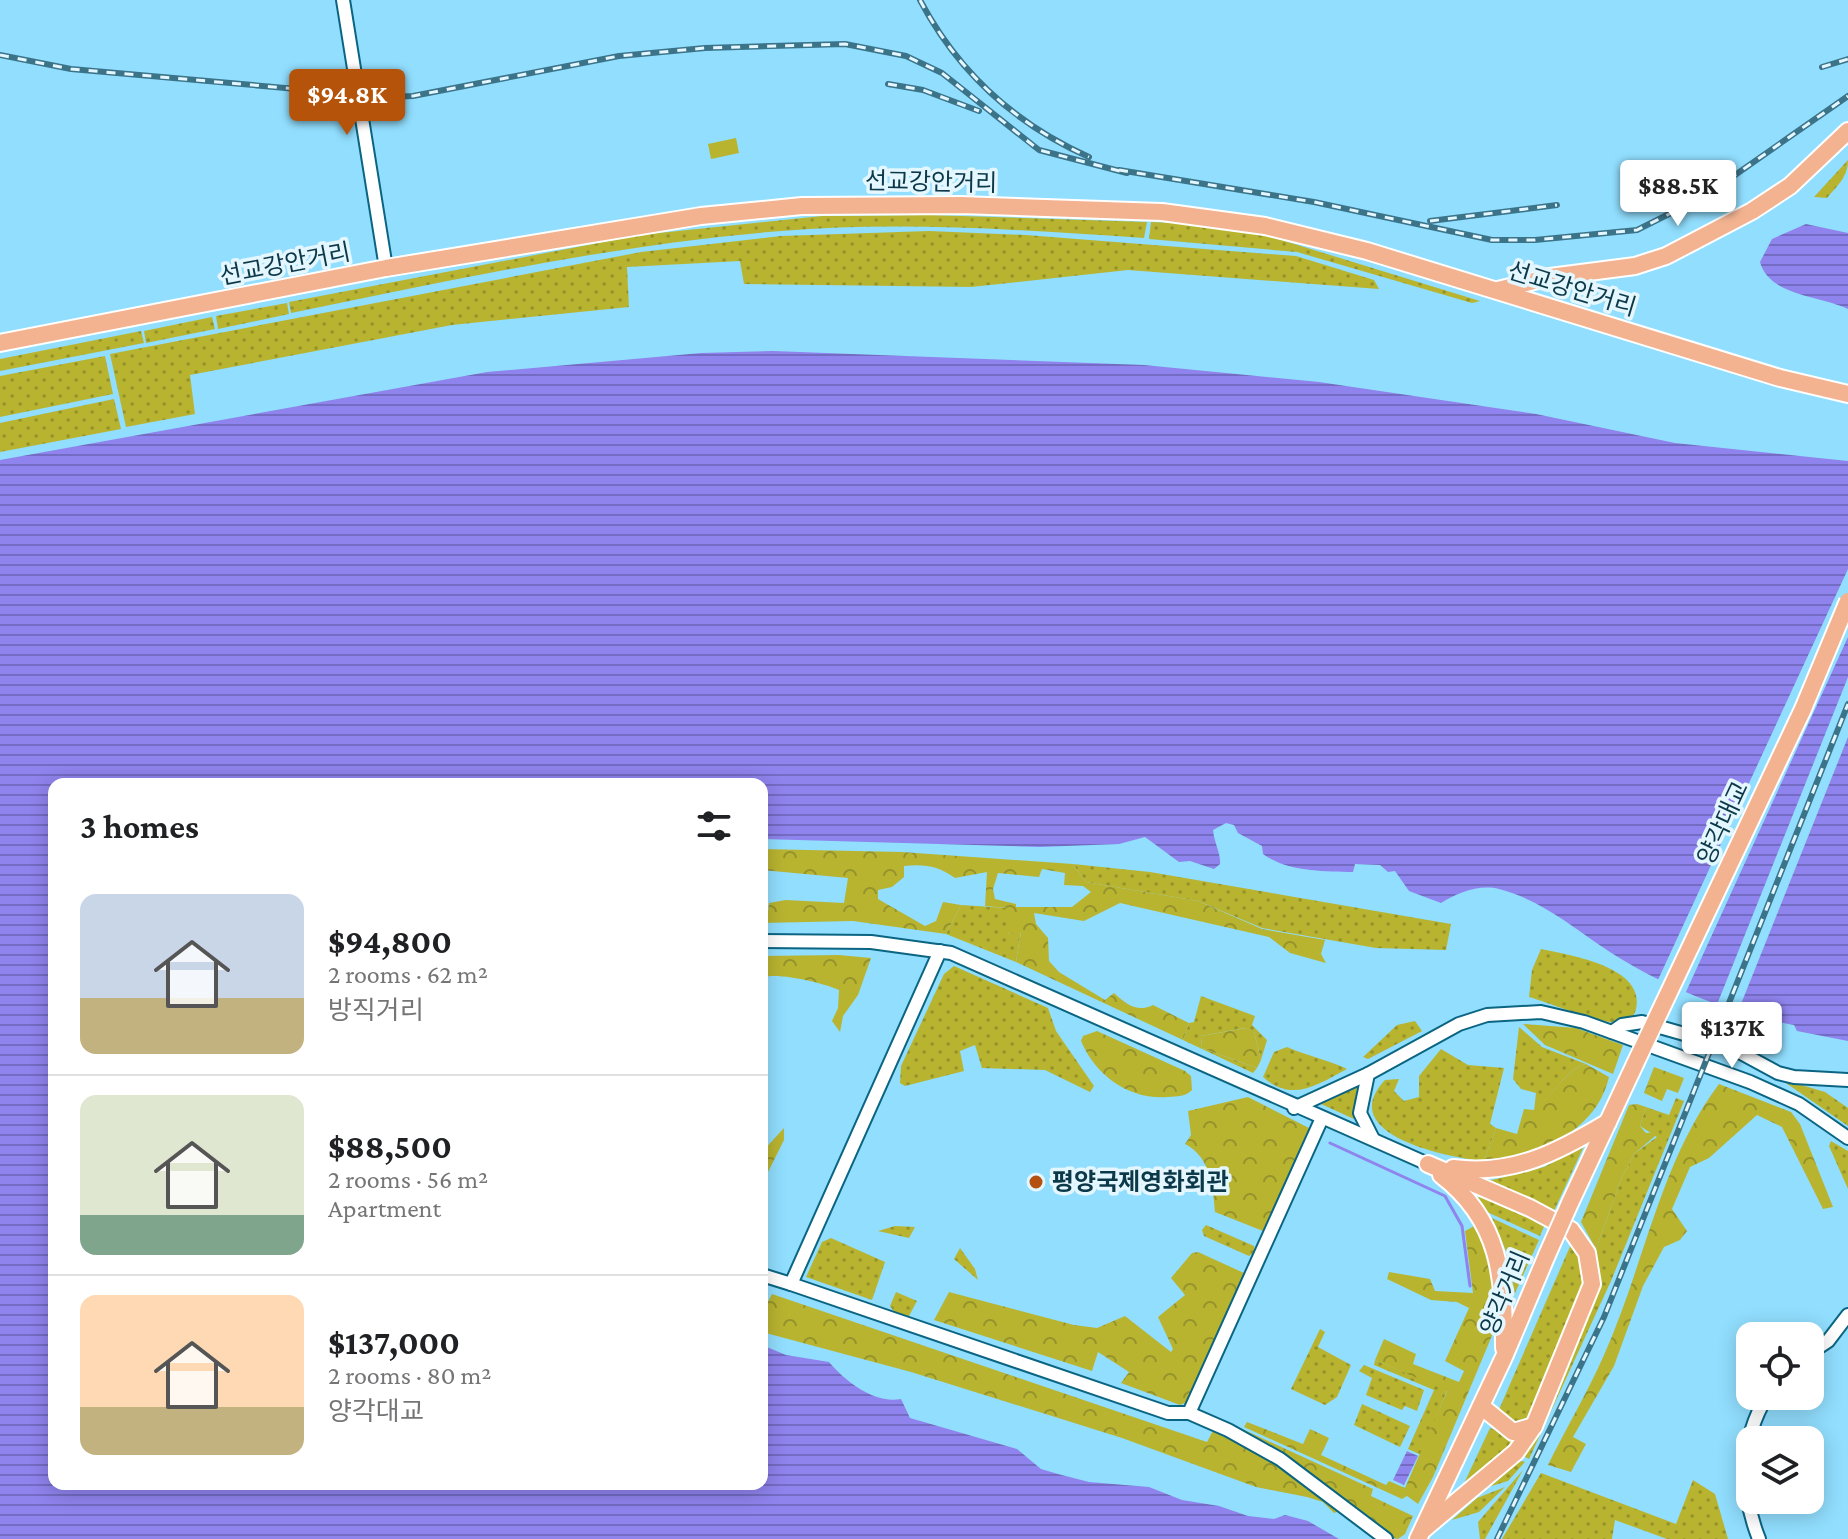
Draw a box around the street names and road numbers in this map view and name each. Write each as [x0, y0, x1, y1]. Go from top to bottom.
street label: 선교강안거리 [865, 167, 997, 196]
street label: 선교강안거리 [217, 238, 353, 289]
street label: 선교강안거리 [1505, 256, 1639, 321]
street label: 양각대교 [1692, 777, 1753, 869]
street label: 양각거리 [1475, 1247, 1534, 1339]

